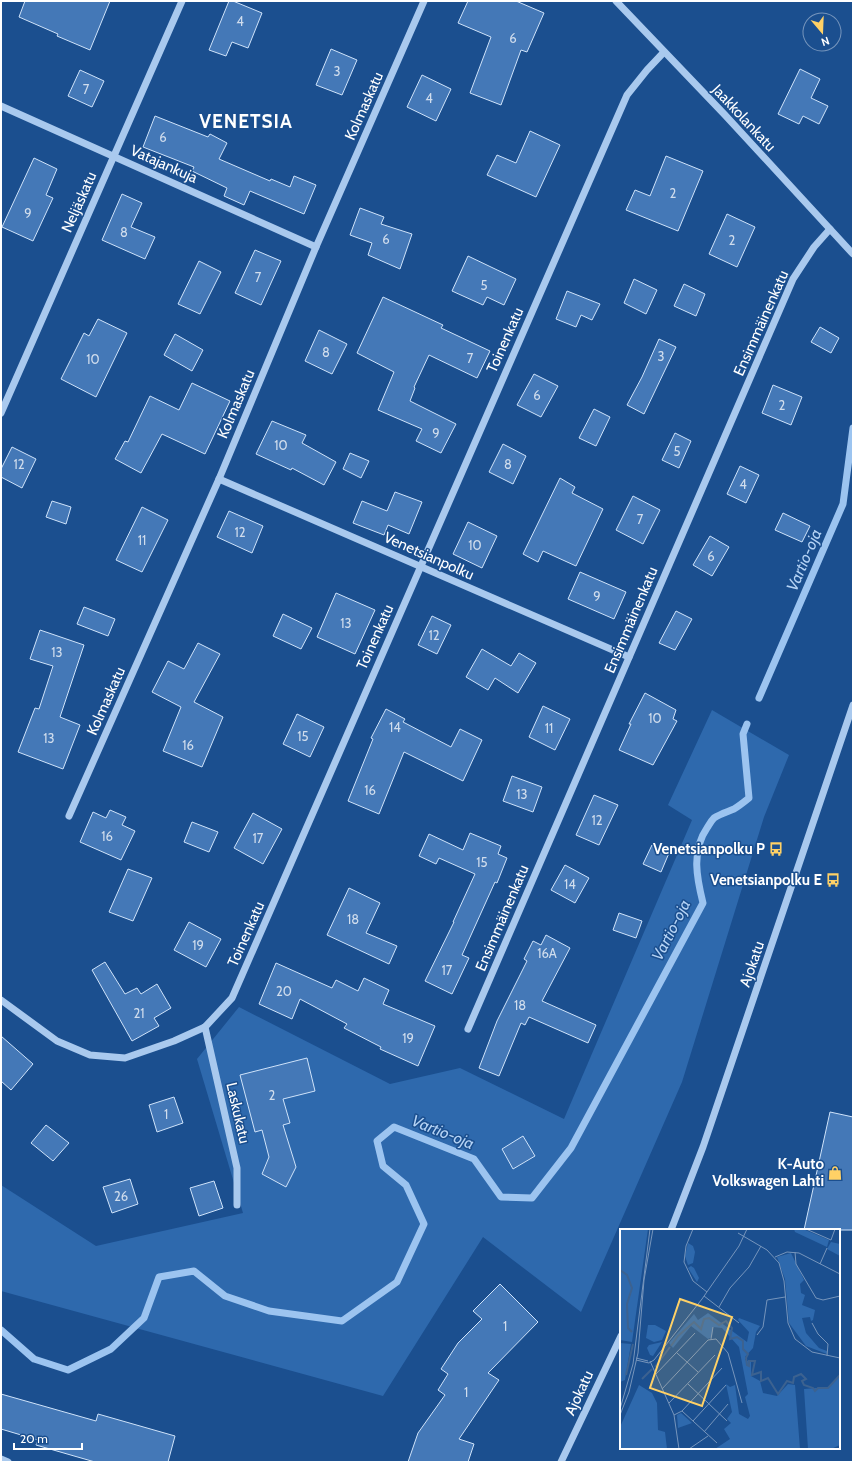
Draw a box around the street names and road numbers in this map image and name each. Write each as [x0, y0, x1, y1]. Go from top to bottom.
street label: Kolmaskatu [341, 69, 387, 143]
street label: Jaakkolankatu [708, 80, 780, 155]
street label: Vatajankuja [128, 141, 201, 187]
street label: Neljäskatu [58, 169, 100, 235]
street label: Ensimmäinenkatu [730, 267, 792, 379]
street label: Toinenkatu [483, 305, 527, 375]
street label: Kolmaskatu [213, 367, 259, 441]
street label: Venetsianpolku [381, 528, 477, 584]
street label: Ensimmäinenkatu [601, 564, 661, 676]
street label: Toinenkatu [353, 602, 397, 672]
street label: Kolmaskatu [83, 664, 129, 738]
street label: Ensimmäinenkatu [472, 862, 532, 974]
street label: Toinenkatu [224, 899, 268, 969]
street label: Ajokatu [736, 939, 768, 989]
street label: Laskukatu [222, 1081, 254, 1145]
street label: Ajokatu [561, 1368, 597, 1418]

